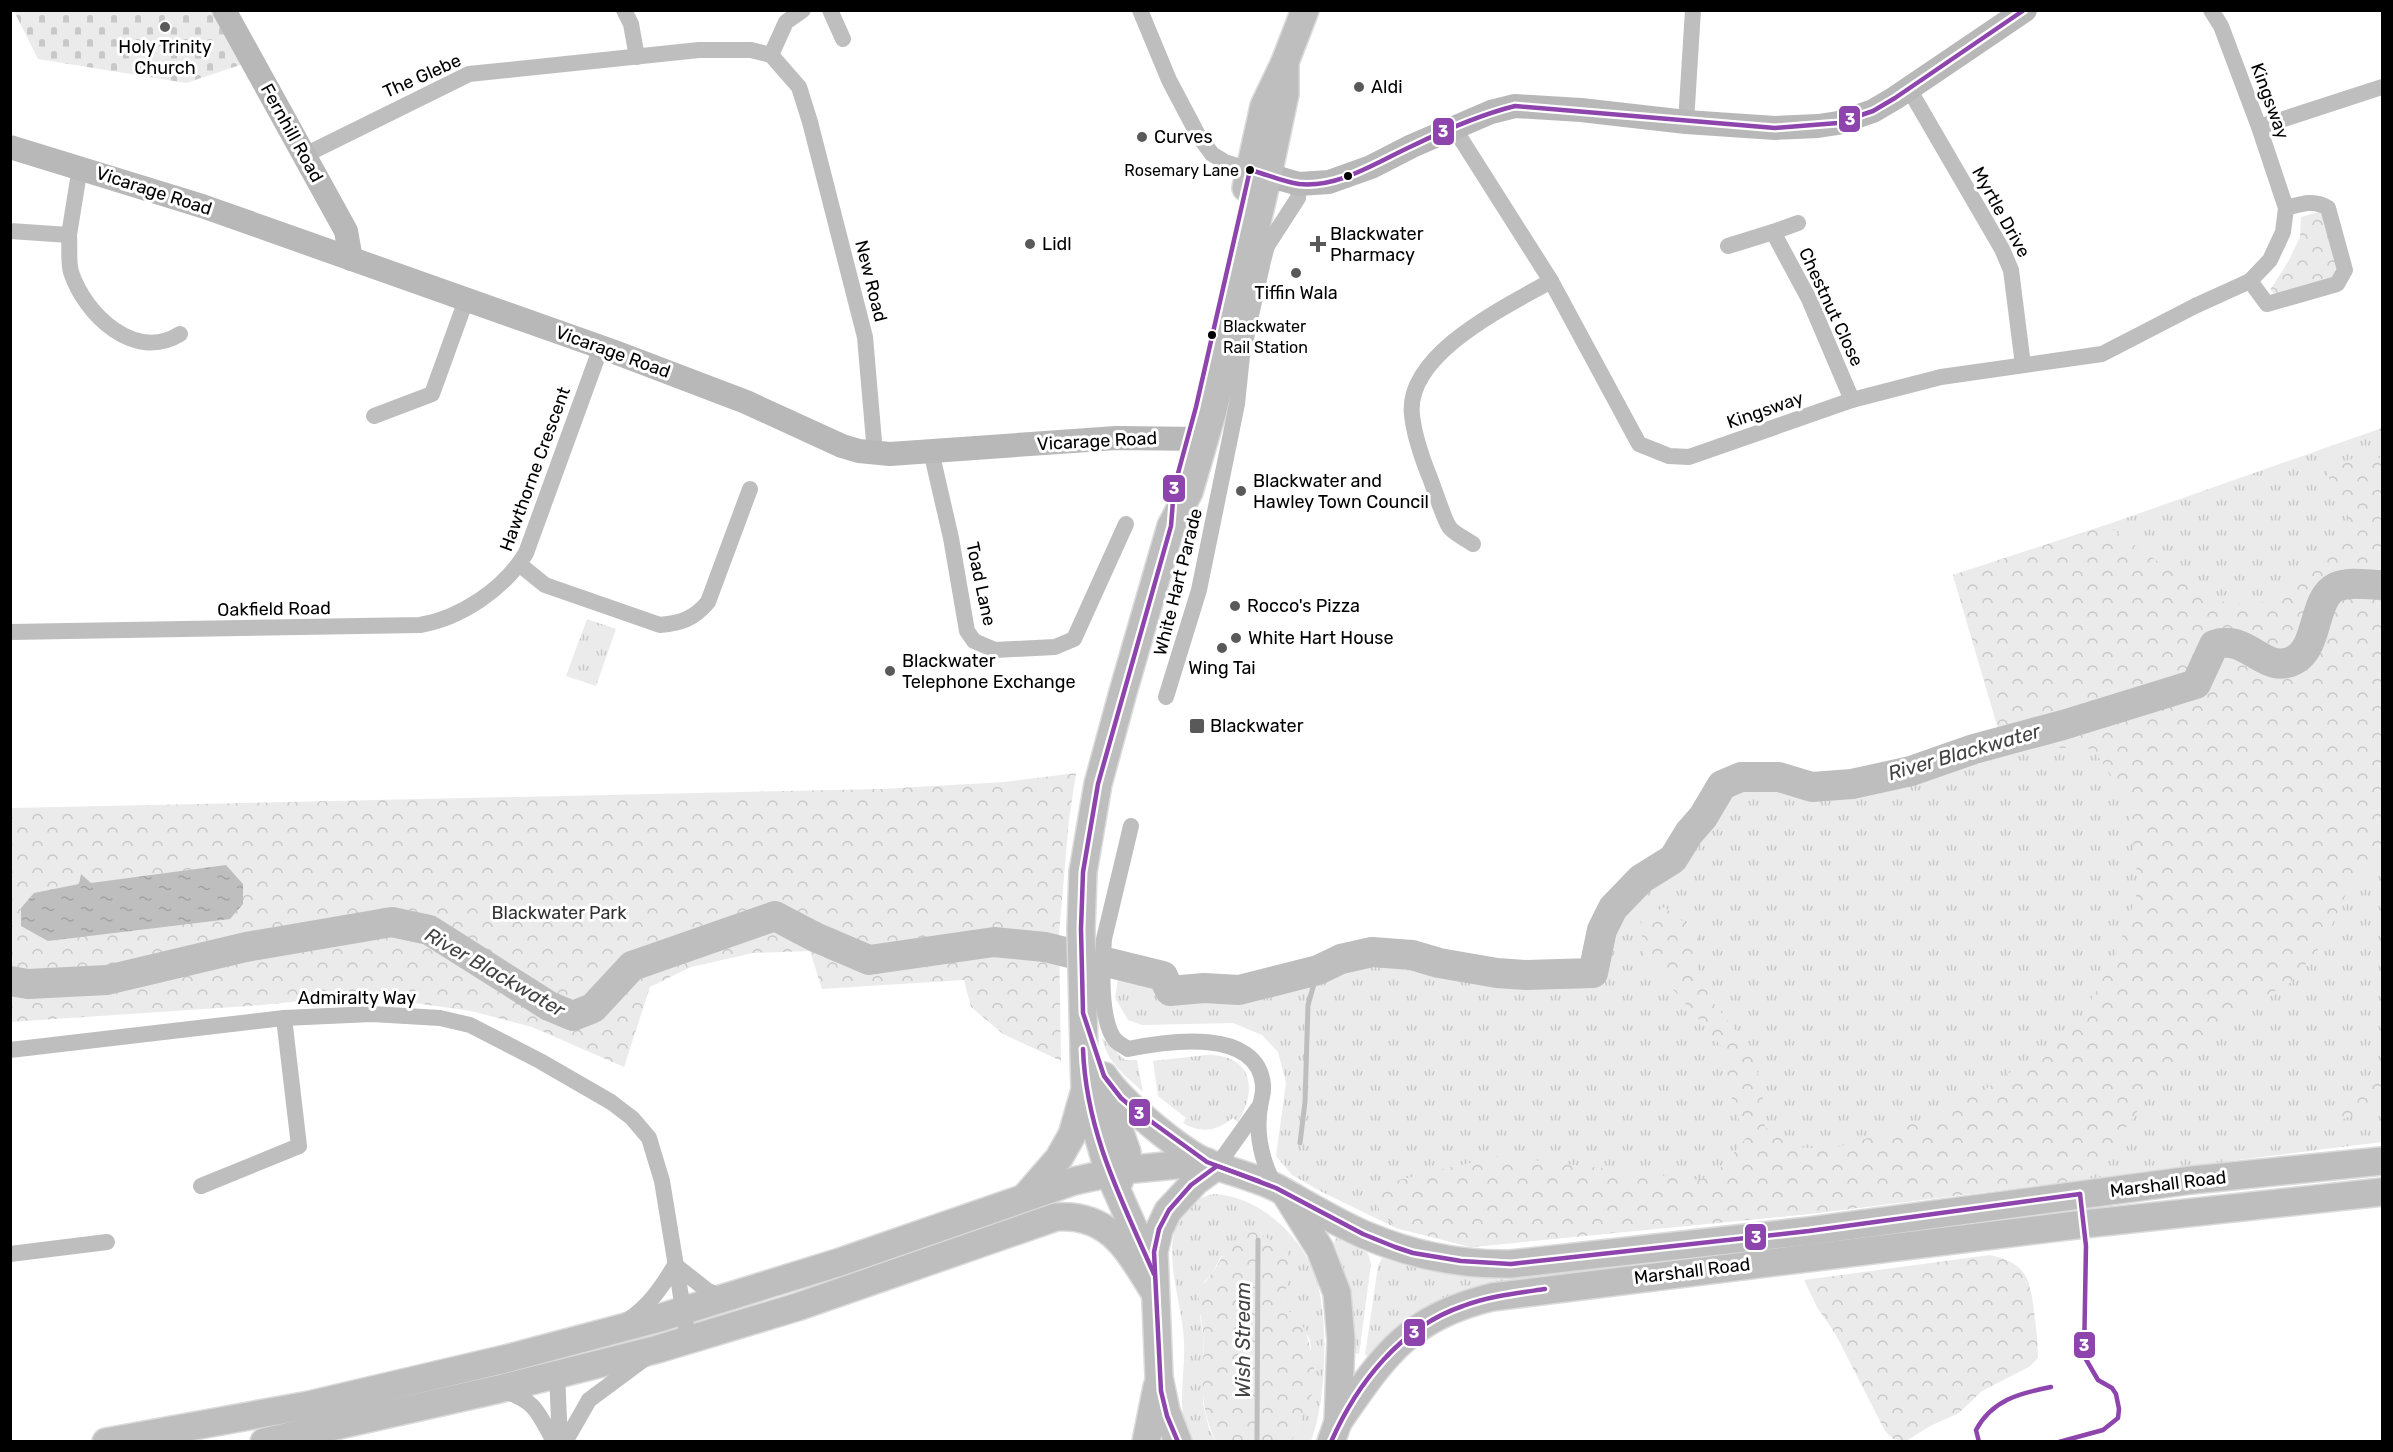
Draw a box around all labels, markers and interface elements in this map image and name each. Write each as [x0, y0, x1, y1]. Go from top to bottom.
marker: Holy Trinity Church [158, 20, 172, 34]
place label: Holy Trinity Church [118, 36, 212, 79]
street label: The Glebe [380, 49, 464, 103]
street label: Kingsway [2246, 60, 2294, 142]
place label: Aldi [1371, 76, 1403, 98]
street label: Fernhill Road [256, 80, 328, 186]
marker: Aldi [1352, 80, 1366, 94]
line badge: 3 [1838, 105, 1861, 133]
text: 3 [1845, 110, 1855, 129]
line badge: 3 [1432, 117, 1455, 146]
text: 3 [1438, 122, 1448, 141]
place label: Curves [1154, 126, 1213, 148]
marker: Curves [1135, 130, 1149, 144]
place label: Rosemary Lane [1124, 161, 1239, 180]
street label: Vicarage Road [93, 162, 215, 220]
street label: Myrtle Drive [1967, 163, 2035, 261]
marker: Rosemary Lane [1244, 164, 1256, 176]
unlabelled marker [1342, 170, 1354, 182]
place label: Blackwater Pharmacy [1330, 223, 1424, 266]
place label: Lidl [1042, 233, 1072, 255]
marker: Lidl [1023, 237, 1037, 251]
marker: Blackwater Pharmacy [1311, 237, 1325, 251]
street label: New Road [850, 238, 892, 324]
street label: Chestnut Close [1794, 244, 1868, 370]
marker: Tiffin Wala [1289, 266, 1303, 280]
place label: Tiffin Wala [1254, 282, 1338, 304]
place label: Blackwater Rail Station [1223, 317, 1308, 357]
street label: Vicarage Road [553, 321, 673, 383]
marker: Blackwater Rail Station [1206, 329, 1218, 341]
street label: Hawthorne Crescent [495, 384, 575, 554]
street label: Kingsway [1724, 387, 1806, 433]
street label: Vicarage Road [1036, 427, 1158, 455]
place label: Blackwater and Hawley Town Council [1253, 470, 1429, 513]
line badge: 3 [1162, 474, 1186, 503]
text: 3 [1169, 479, 1179, 498]
marker: Blackwater and Hawley Town Council [1234, 484, 1248, 498]
street label: White Hart Parade [1149, 506, 1207, 658]
street label: Toad Lane [961, 540, 1001, 628]
place label: Rocco's Pizza [1247, 595, 1360, 617]
street label: Oakfield Road [217, 597, 331, 621]
marker: Rocco's Pizza [1228, 599, 1242, 613]
place label: White Hart House [1248, 627, 1394, 649]
marker: White Hart House [1229, 631, 1243, 645]
marker: Wing Tai [1215, 641, 1229, 655]
place label: Blackwater Telephone Exchange [902, 650, 1076, 693]
place label: Wing Tai [1188, 657, 1256, 679]
marker: Blackwater Telephone Exchange [883, 664, 897, 678]
place label: Blackwater [1210, 715, 1304, 737]
marker: Blackwater [1188, 717, 1206, 735]
water label: River Blackwater [1885, 718, 2044, 785]
park label: Blackwater Park [492, 902, 627, 924]
water label: River Blackwater [421, 922, 570, 1022]
street label: Admiralty Way [298, 987, 416, 1009]
line badge: 3 [1128, 1098, 1151, 1127]
text: 3 [1134, 1104, 1144, 1123]
street label: Marshall Road [2109, 1166, 2227, 1202]
line badge: 3 [1744, 1223, 1767, 1251]
text: 3 [1751, 1228, 1761, 1247]
street label: Marshall Road [1633, 1253, 1751, 1289]
water label: Wish Stream [1231, 1282, 1255, 1398]
line badge: 3 [1403, 1318, 1426, 1347]
text: 3 [1409, 1323, 1419, 1342]
line badge: 3 [2073, 1331, 2096, 1359]
text: 3 [2079, 1336, 2089, 1355]

